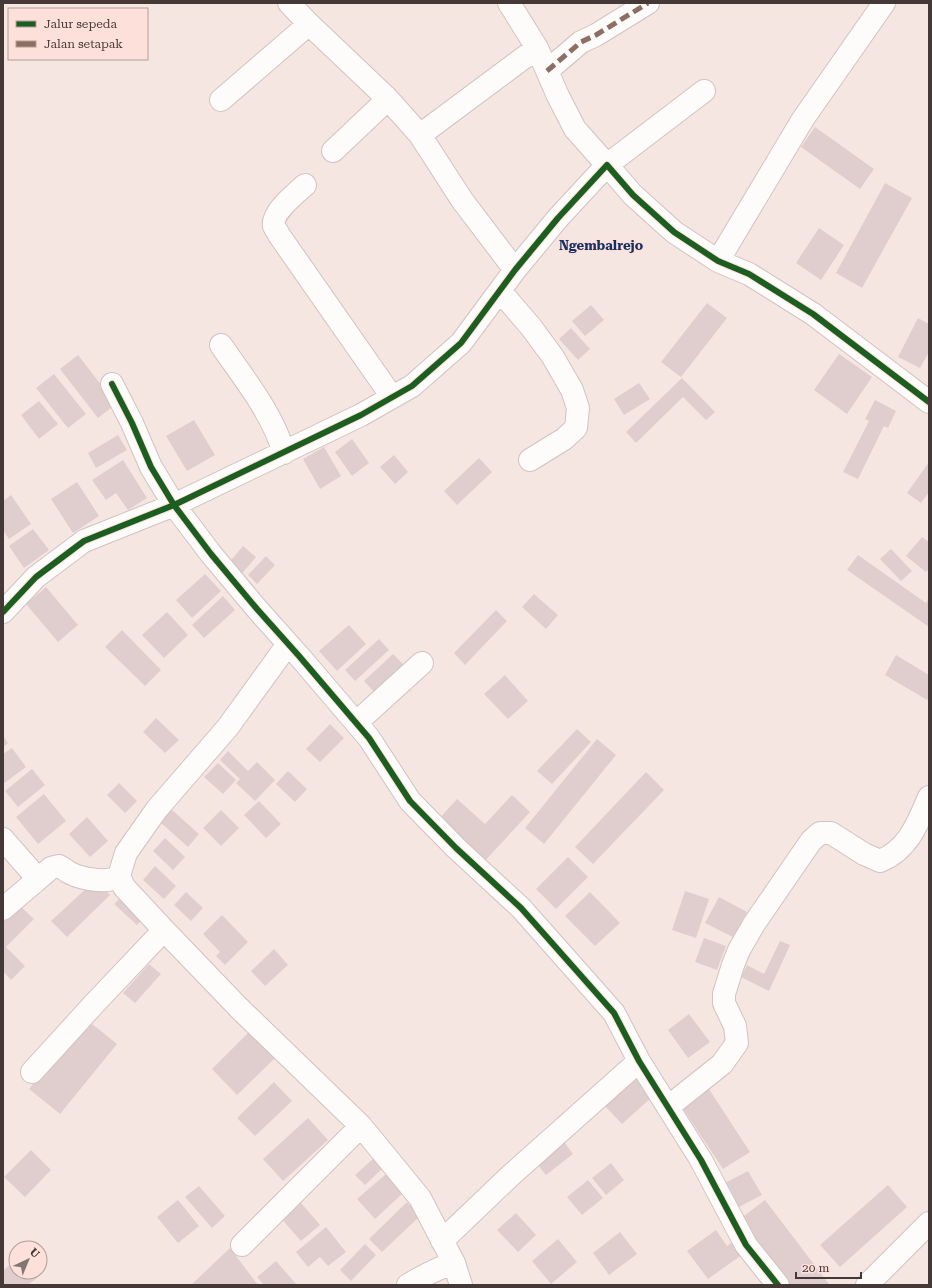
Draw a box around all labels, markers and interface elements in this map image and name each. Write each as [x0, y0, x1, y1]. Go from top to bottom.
legend [8, 8, 148, 60]
text: Jalur sepeda [44, 17, 118, 31]
text: Jalan setapak [44, 37, 123, 51]
district label: Ngembalrejo [559, 238, 643, 253]
north arrow [8, 1240, 48, 1280]
text: U [27, 1246, 43, 1261]
scale bar [796, 1254, 861, 1280]
text: 20 m [802, 1261, 829, 1275]

